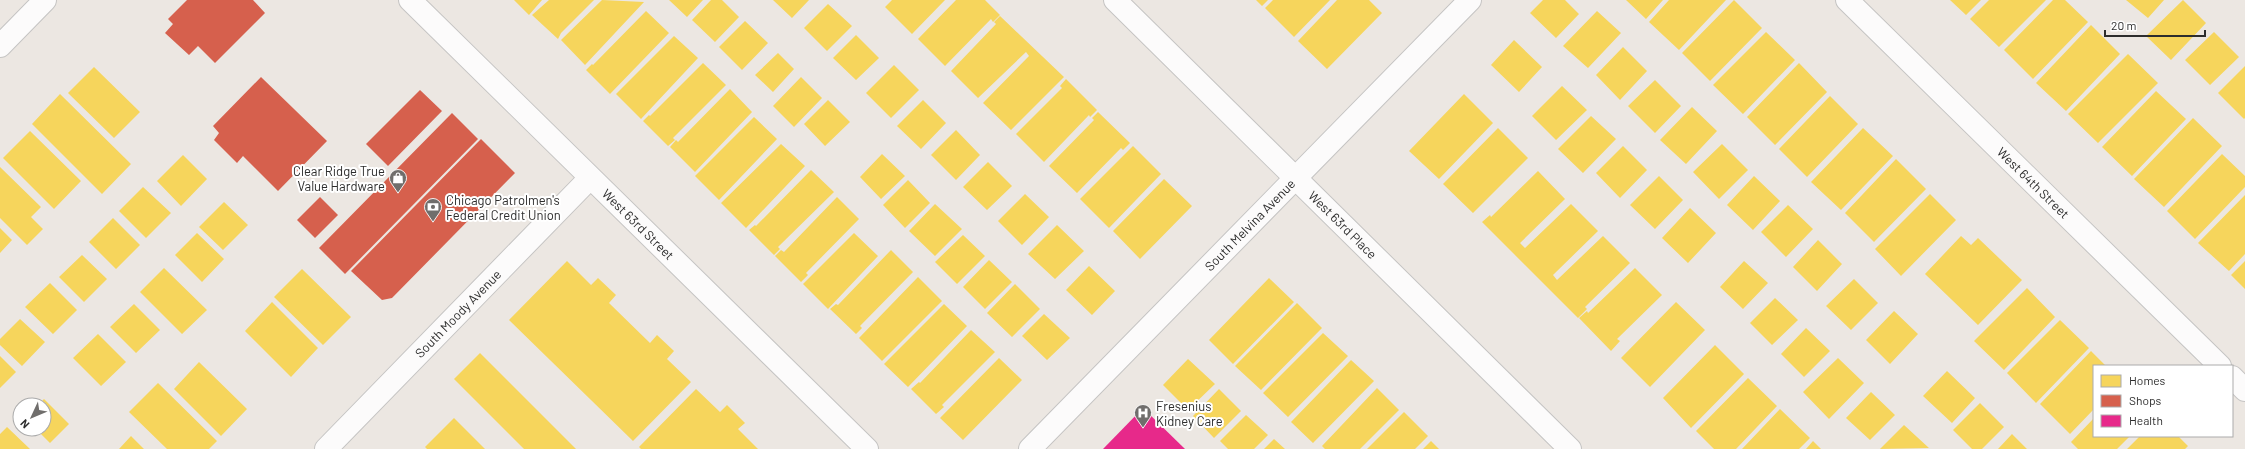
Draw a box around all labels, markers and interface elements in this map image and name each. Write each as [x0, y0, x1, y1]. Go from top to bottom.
scale bar [2105, 12, 2205, 38]
text: 20 m [2111, 18, 2137, 32]
street label: West 64th Street [1994, 144, 2073, 222]
place label: Clear Ridge True Value Hardware [293, 163, 385, 194]
shop icon: Clear Ridge True Value Hardware [388, 168, 408, 193]
street label: South Melvina Avenue [1201, 175, 1298, 274]
street label: West 63rd Street [599, 185, 678, 263]
street label: West 63rd Place [1305, 187, 1380, 262]
place label: Chicago Patrolmen's Federal Credit Union [446, 192, 561, 223]
bank icon: Chicago Patrolmen's Federal Credit Union [423, 197, 443, 222]
street label: South Moody Avenue [411, 266, 504, 361]
legend [2093, 365, 2233, 437]
text: Homes [2129, 373, 2166, 387]
text: Shops [2129, 393, 2162, 407]
north arrow [12, 397, 52, 437]
place label: Fresenius Kidney Care [1156, 398, 1223, 429]
hospital icon: Fresenius Kidney Care [1133, 403, 1153, 428]
text: Health [2129, 413, 2163, 427]
text: N [17, 417, 32, 431]

